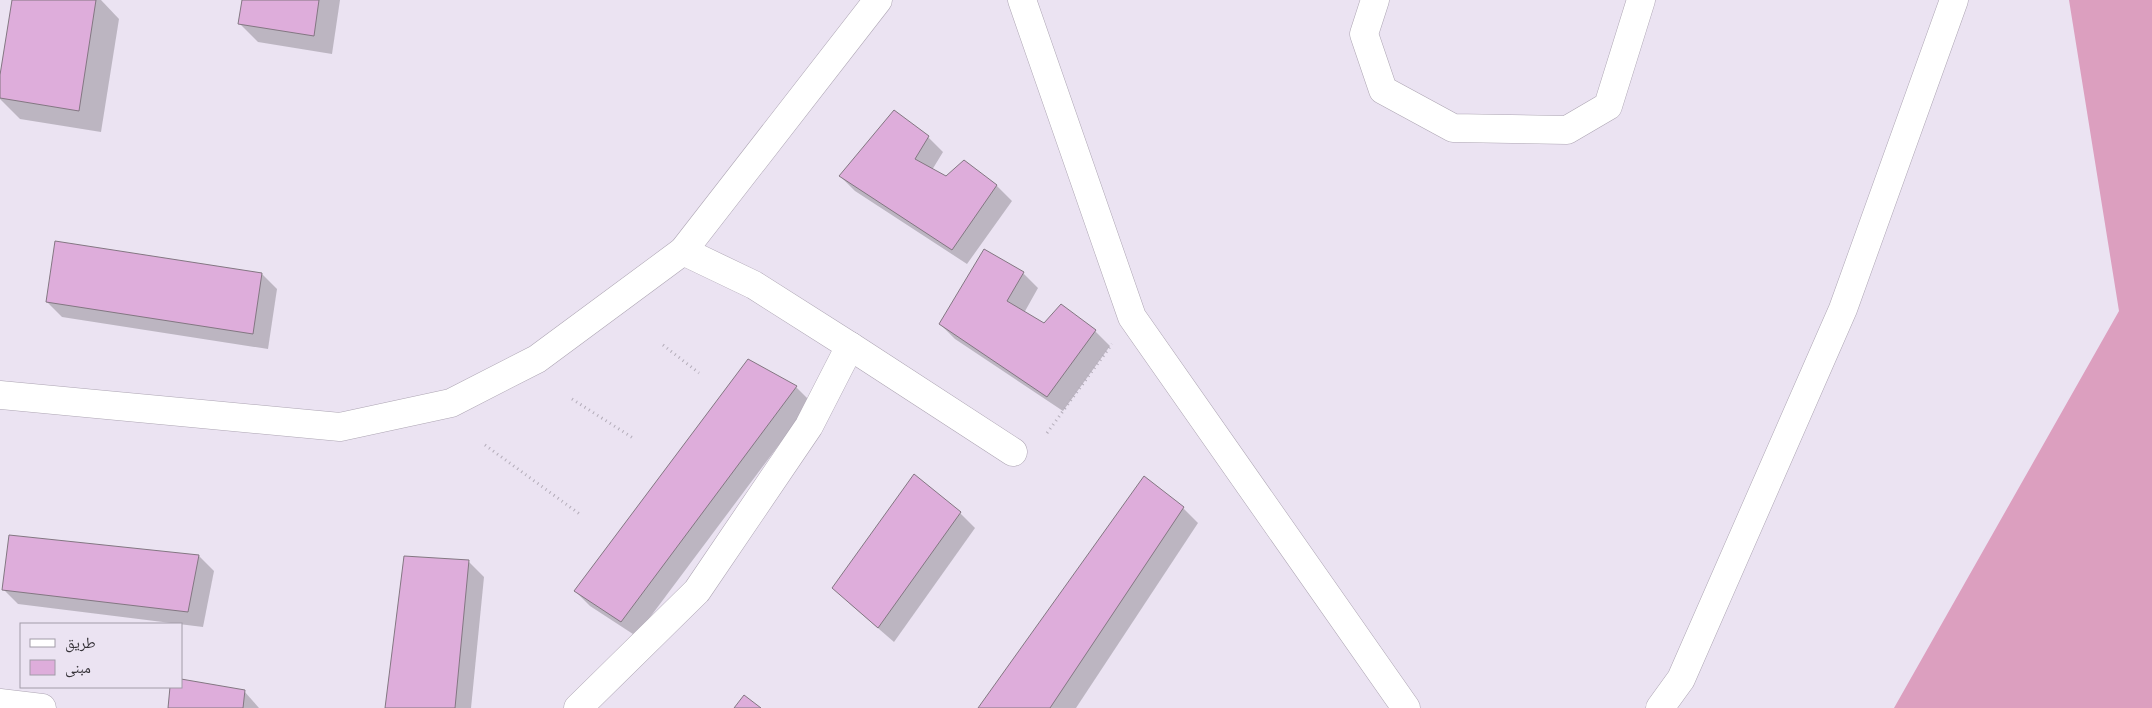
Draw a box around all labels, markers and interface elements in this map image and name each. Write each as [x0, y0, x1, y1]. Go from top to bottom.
legend [20, 623, 182, 688]
text: طريق [65, 634, 96, 653]
text: مبنى [65, 659, 91, 678]

